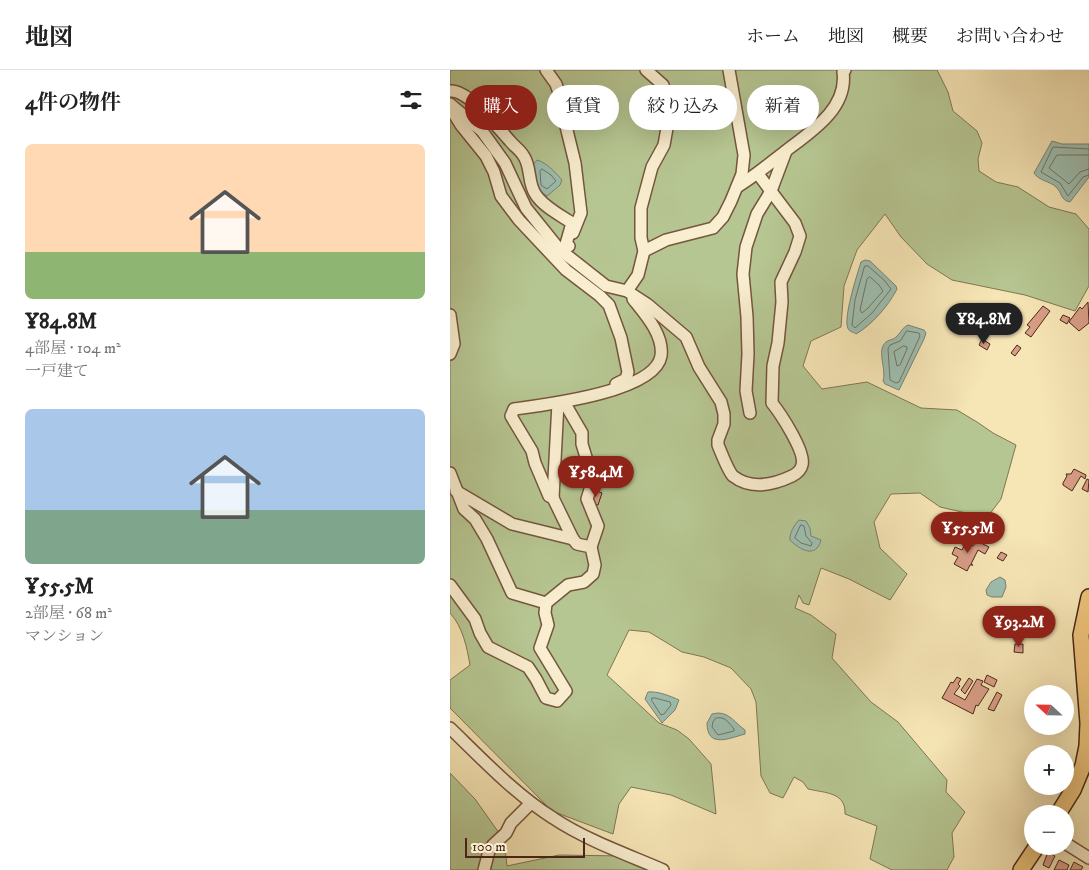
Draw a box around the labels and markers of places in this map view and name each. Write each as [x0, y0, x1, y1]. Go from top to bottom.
pin: ¥84.8M [943, 302, 1025, 345]
pin: ¥58.4M [555, 456, 637, 498]
pin: ¥55.5M [927, 512, 1009, 554]
pin: ¥93.2M [978, 606, 1060, 648]

